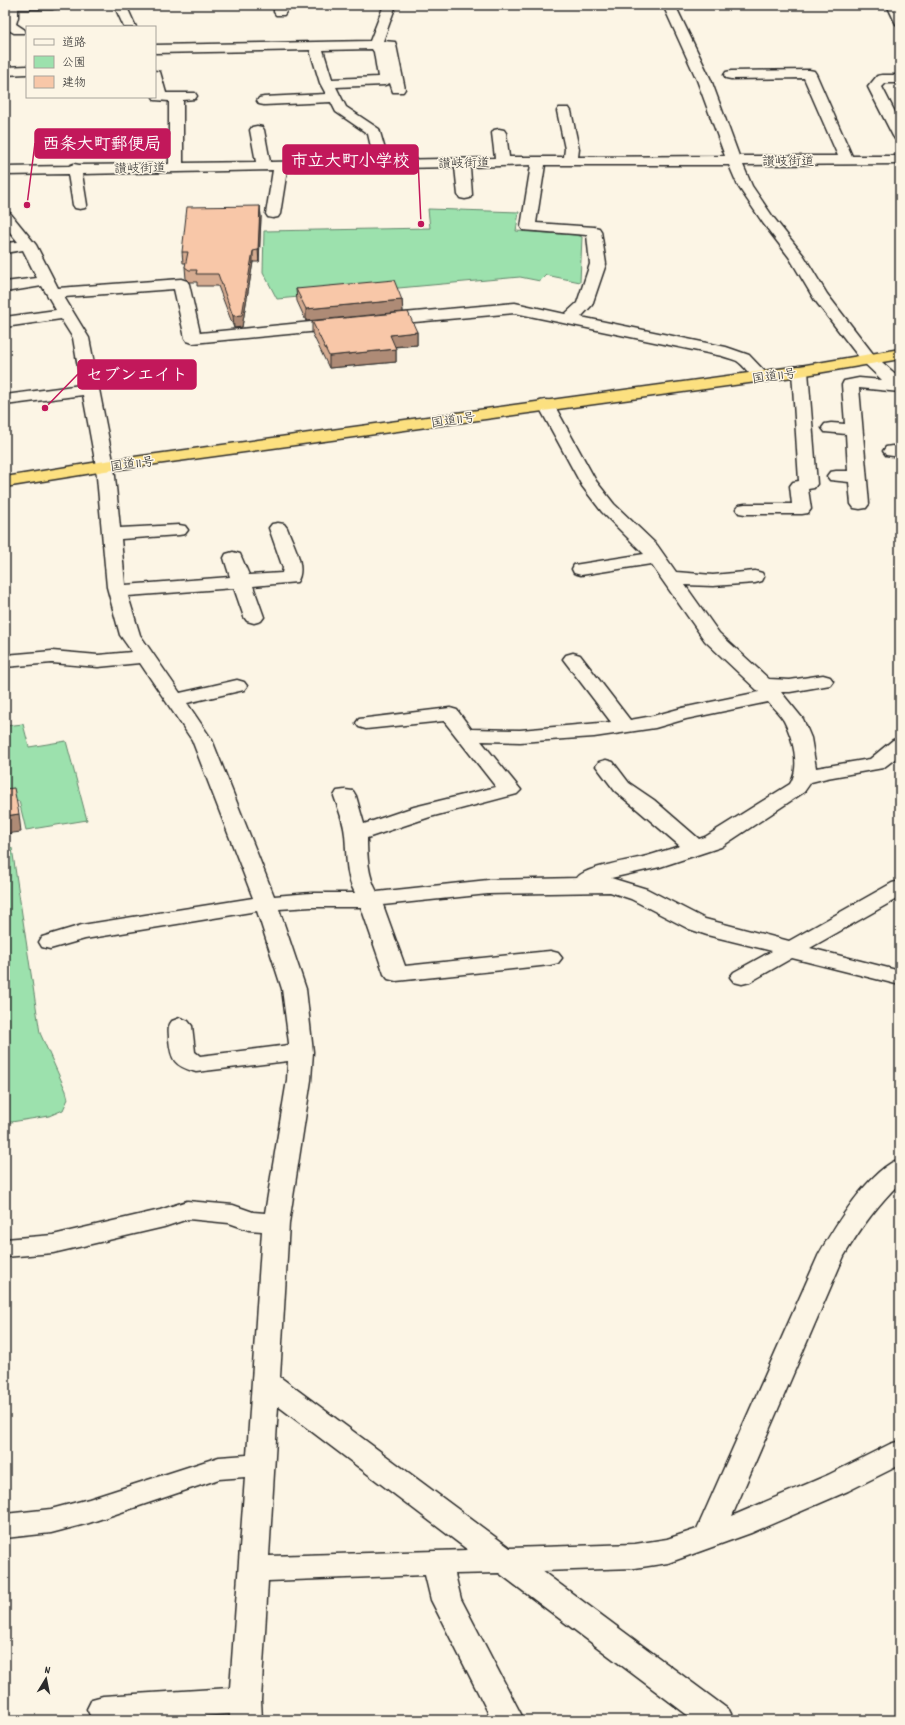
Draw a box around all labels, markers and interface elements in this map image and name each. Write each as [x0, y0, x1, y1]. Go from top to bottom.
legend [26, 26, 156, 98]
text: 道路 [62, 35, 86, 52]
text: 公園 [62, 55, 86, 72]
text: 建物 [62, 75, 86, 92]
callout: 西条大町郵便局 [35, 129, 170, 158]
text: 西条大町郵便局 [43, 134, 162, 158]
callout: 市立大町小学校 [283, 145, 418, 174]
text: 市立大町小学校 [291, 151, 410, 175]
street label: 讃岐街道 [762, 153, 814, 172]
street label: 讃岐街道 [438, 155, 490, 174]
street label: 讃岐街道 [114, 160, 166, 179]
callout: セブンエイト [78, 360, 196, 389]
text: セブンエイト [86, 365, 188, 389]
street label: 国道11号 [751, 365, 798, 390]
street label: 国道11号 [430, 409, 477, 434]
street label: 国道11号 [109, 453, 156, 478]
north arrow [26, 1659, 66, 1699]
text: N [43, 1663, 52, 1680]

